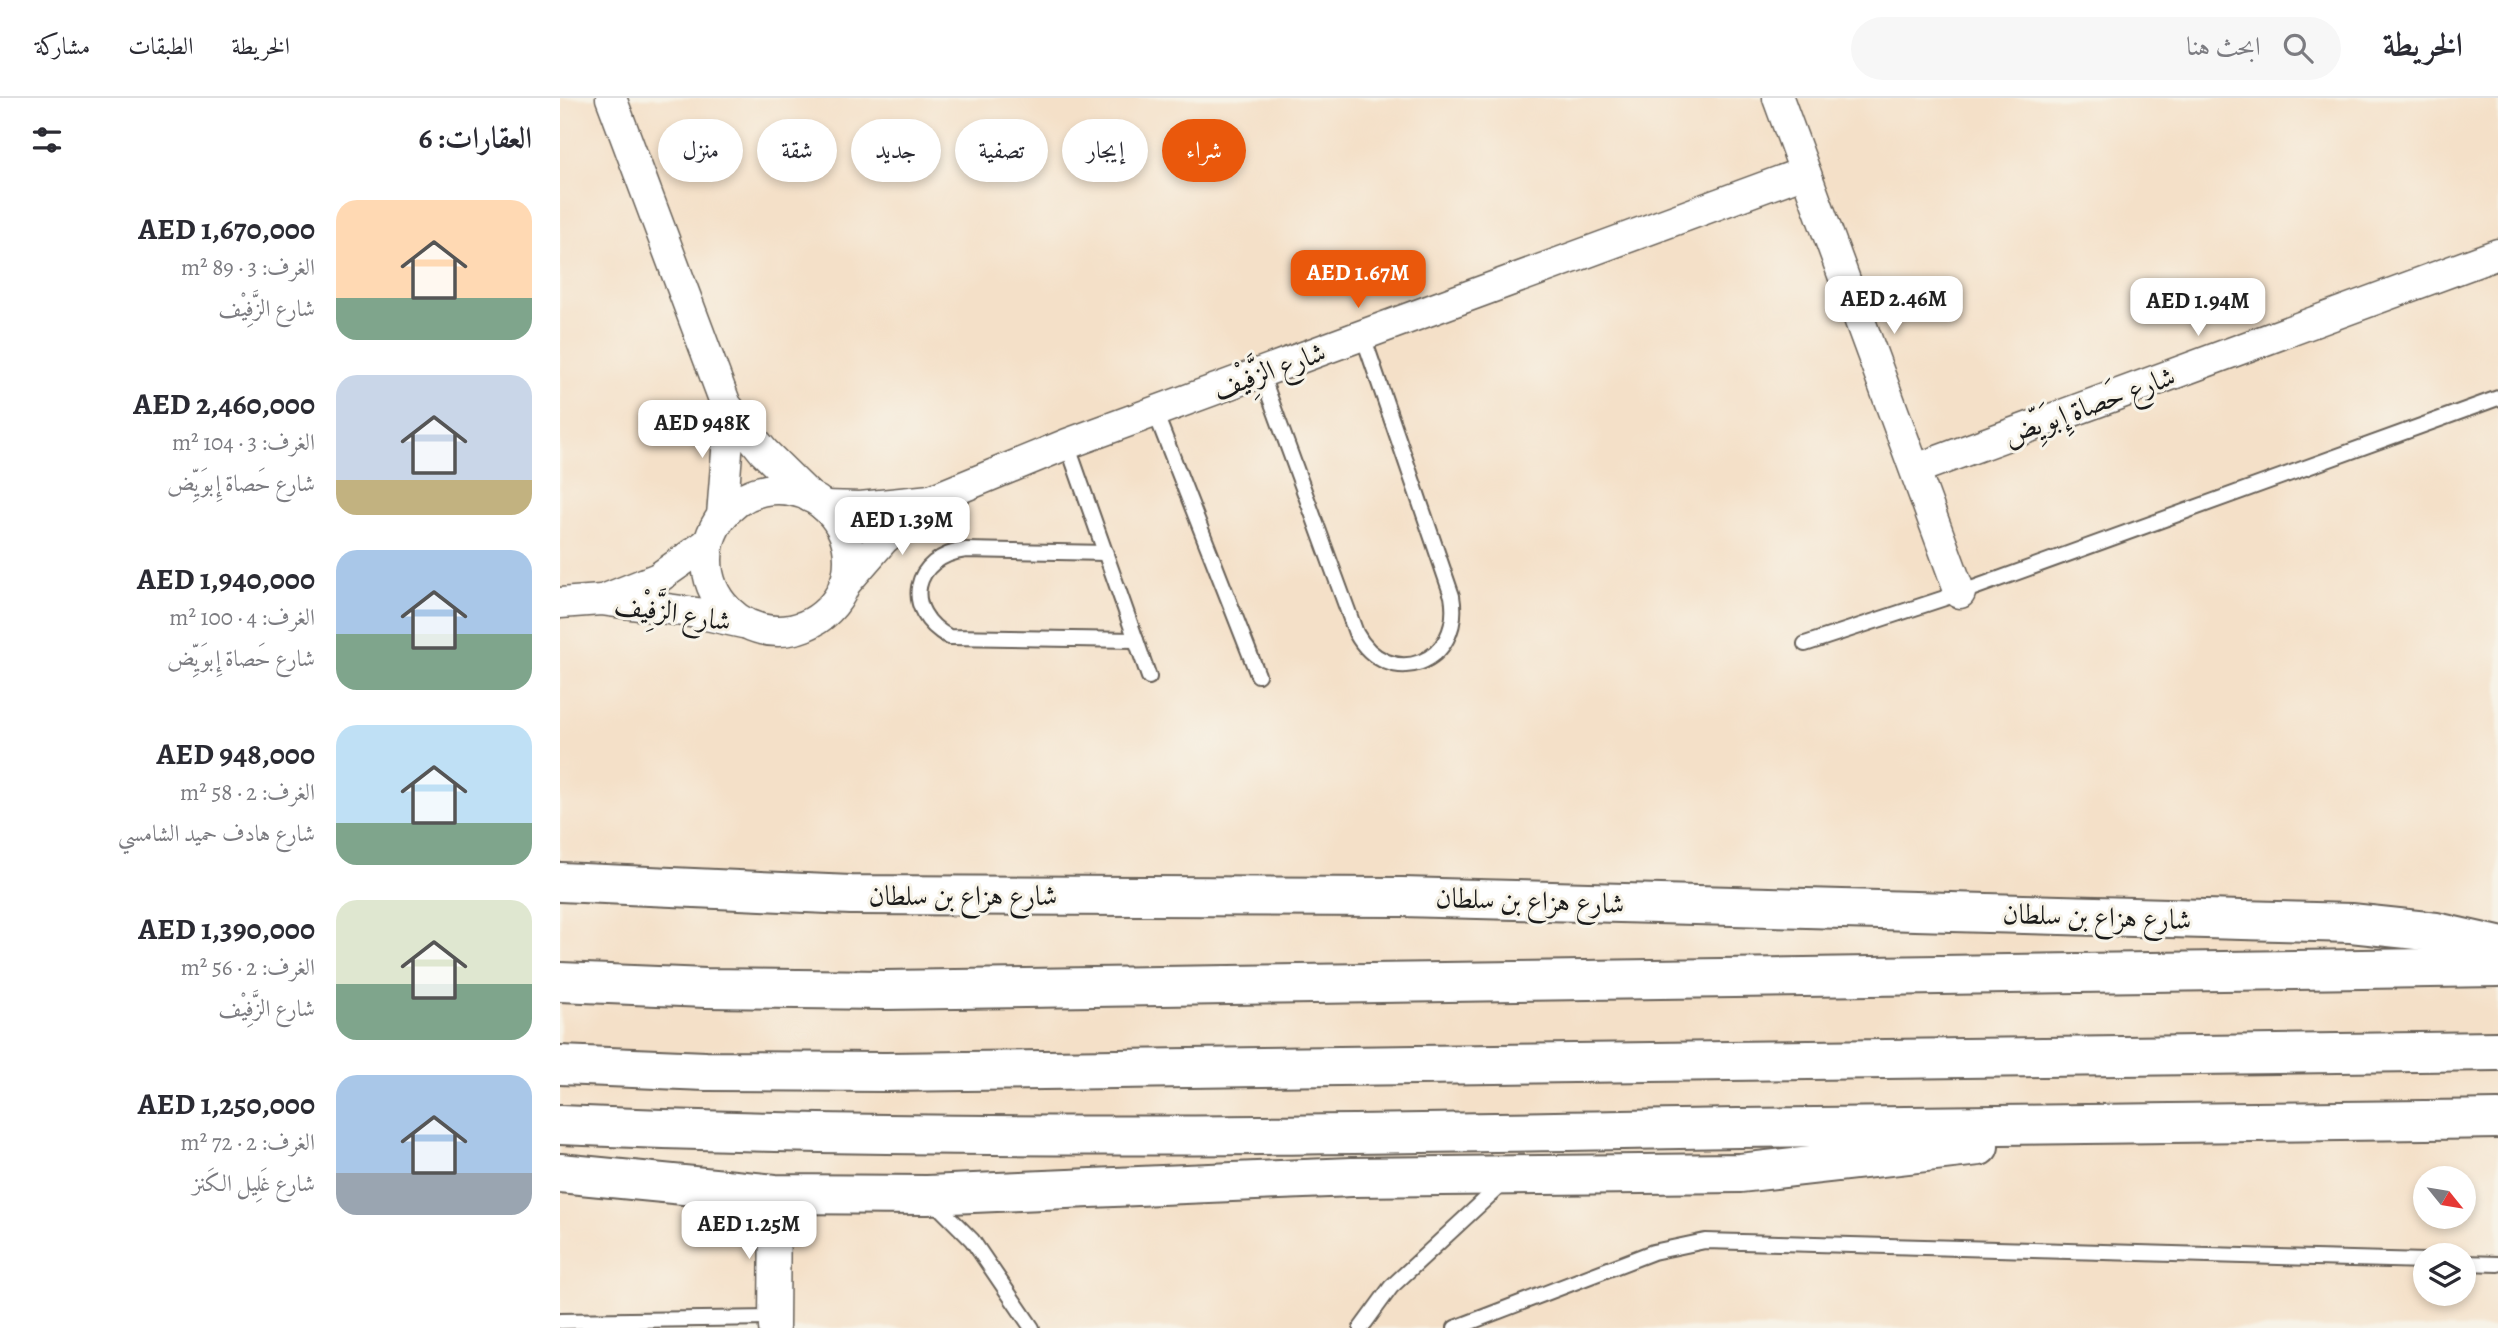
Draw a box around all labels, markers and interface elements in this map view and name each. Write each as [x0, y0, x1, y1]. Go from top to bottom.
search box [1851, 17, 2341, 80]
text: الخريطة [2383, 22, 2463, 67]
text: ابحث هنا [2186, 29, 2261, 64]
icon: search [2279, 29, 2317, 67]
text: مشاركة [35, 30, 90, 62]
text: الطبقات [128, 30, 194, 62]
text: الخريطة [232, 30, 290, 62]
text: العقارات: 6 [418, 118, 532, 158]
chip: منزل [658, 119, 743, 182]
chip: شقة [757, 119, 837, 182]
chip: جديد [851, 119, 941, 182]
chip: تصفية [955, 119, 1048, 182]
chip: إيجار [1062, 119, 1148, 182]
chip: شراء [1162, 119, 1246, 182]
icon: filters [28, 121, 66, 159]
text: AED 1,670,000 [138, 209, 315, 249]
icon: home [392, 228, 476, 312]
pin: AED 1.67M [1278, 250, 1438, 310]
text: الغرف: 3 · 89 m² [181, 252, 315, 283]
text: AED 1.67M [1307, 257, 1409, 288]
pin: AED 2.46M [1814, 276, 1974, 336]
pin: AED 1.94M [2118, 278, 2278, 338]
text: AED 2.46M [1841, 283, 1947, 314]
text: AED 1.94M [2146, 285, 2250, 316]
text: شارع الزَّفِيْف [218, 293, 315, 324]
street label: شارع الزَّفِيْف [1206, 328, 1333, 413]
street label: شارع حَصاة إِبوَيِّض [1997, 355, 2182, 458]
text: AED 2,460,000 [133, 384, 315, 424]
pin: AED 948K [630, 400, 774, 460]
icon: home [392, 403, 476, 487]
text: AED 948K [654, 407, 750, 438]
text: الغرف: 3 · 104 m² [172, 427, 315, 458]
text: شارع حَصاة إِبوَيِّض [167, 468, 315, 499]
pin: AED 1.39M [822, 498, 982, 557]
text: AED 1.39M [851, 504, 953, 535]
text: AED 1,940,000 [137, 559, 315, 599]
icon: home [392, 578, 476, 662]
street label: شارع الزَّفِيْف [611, 580, 735, 645]
text: الغرف: 4 · 100 m² [169, 602, 315, 633]
text: شارع حَصاة إِبوَيِّض [167, 643, 315, 674]
text: AED 948,000 [157, 734, 315, 774]
icon: home [392, 753, 476, 837]
text: الغرف: 2 · 58 m² [180, 777, 315, 808]
text: شارع هادف حميد الشامسي [118, 818, 315, 849]
street label: شارع هزاع بن سلطان [869, 877, 1057, 919]
street label: شارع هزاع بن سلطان [1435, 879, 1625, 927]
street label: شارع هزاع بن سلطان [2002, 895, 2192, 943]
text: AED 1,390,000 [138, 909, 315, 949]
icon: home [392, 928, 476, 1012]
text: الغرف: 2 · 56 m² [181, 952, 315, 983]
text: شارع الزَّفِيْف [218, 993, 315, 1024]
text: AED 1,250,000 [138, 1084, 315, 1124]
icon: home [392, 1103, 476, 1187]
text: الغرف: 2 · 72 m² [181, 1127, 315, 1158]
north arrow [2413, 1166, 2476, 1228]
map controls [2413, 1166, 2476, 1306]
text: شارع غَلِيل الكَنز [193, 1168, 315, 1199]
pin: AED 1.25M [669, 1202, 829, 1261]
text: AED 1.25M [698, 1208, 800, 1239]
button: layers [2413, 1243, 2476, 1306]

